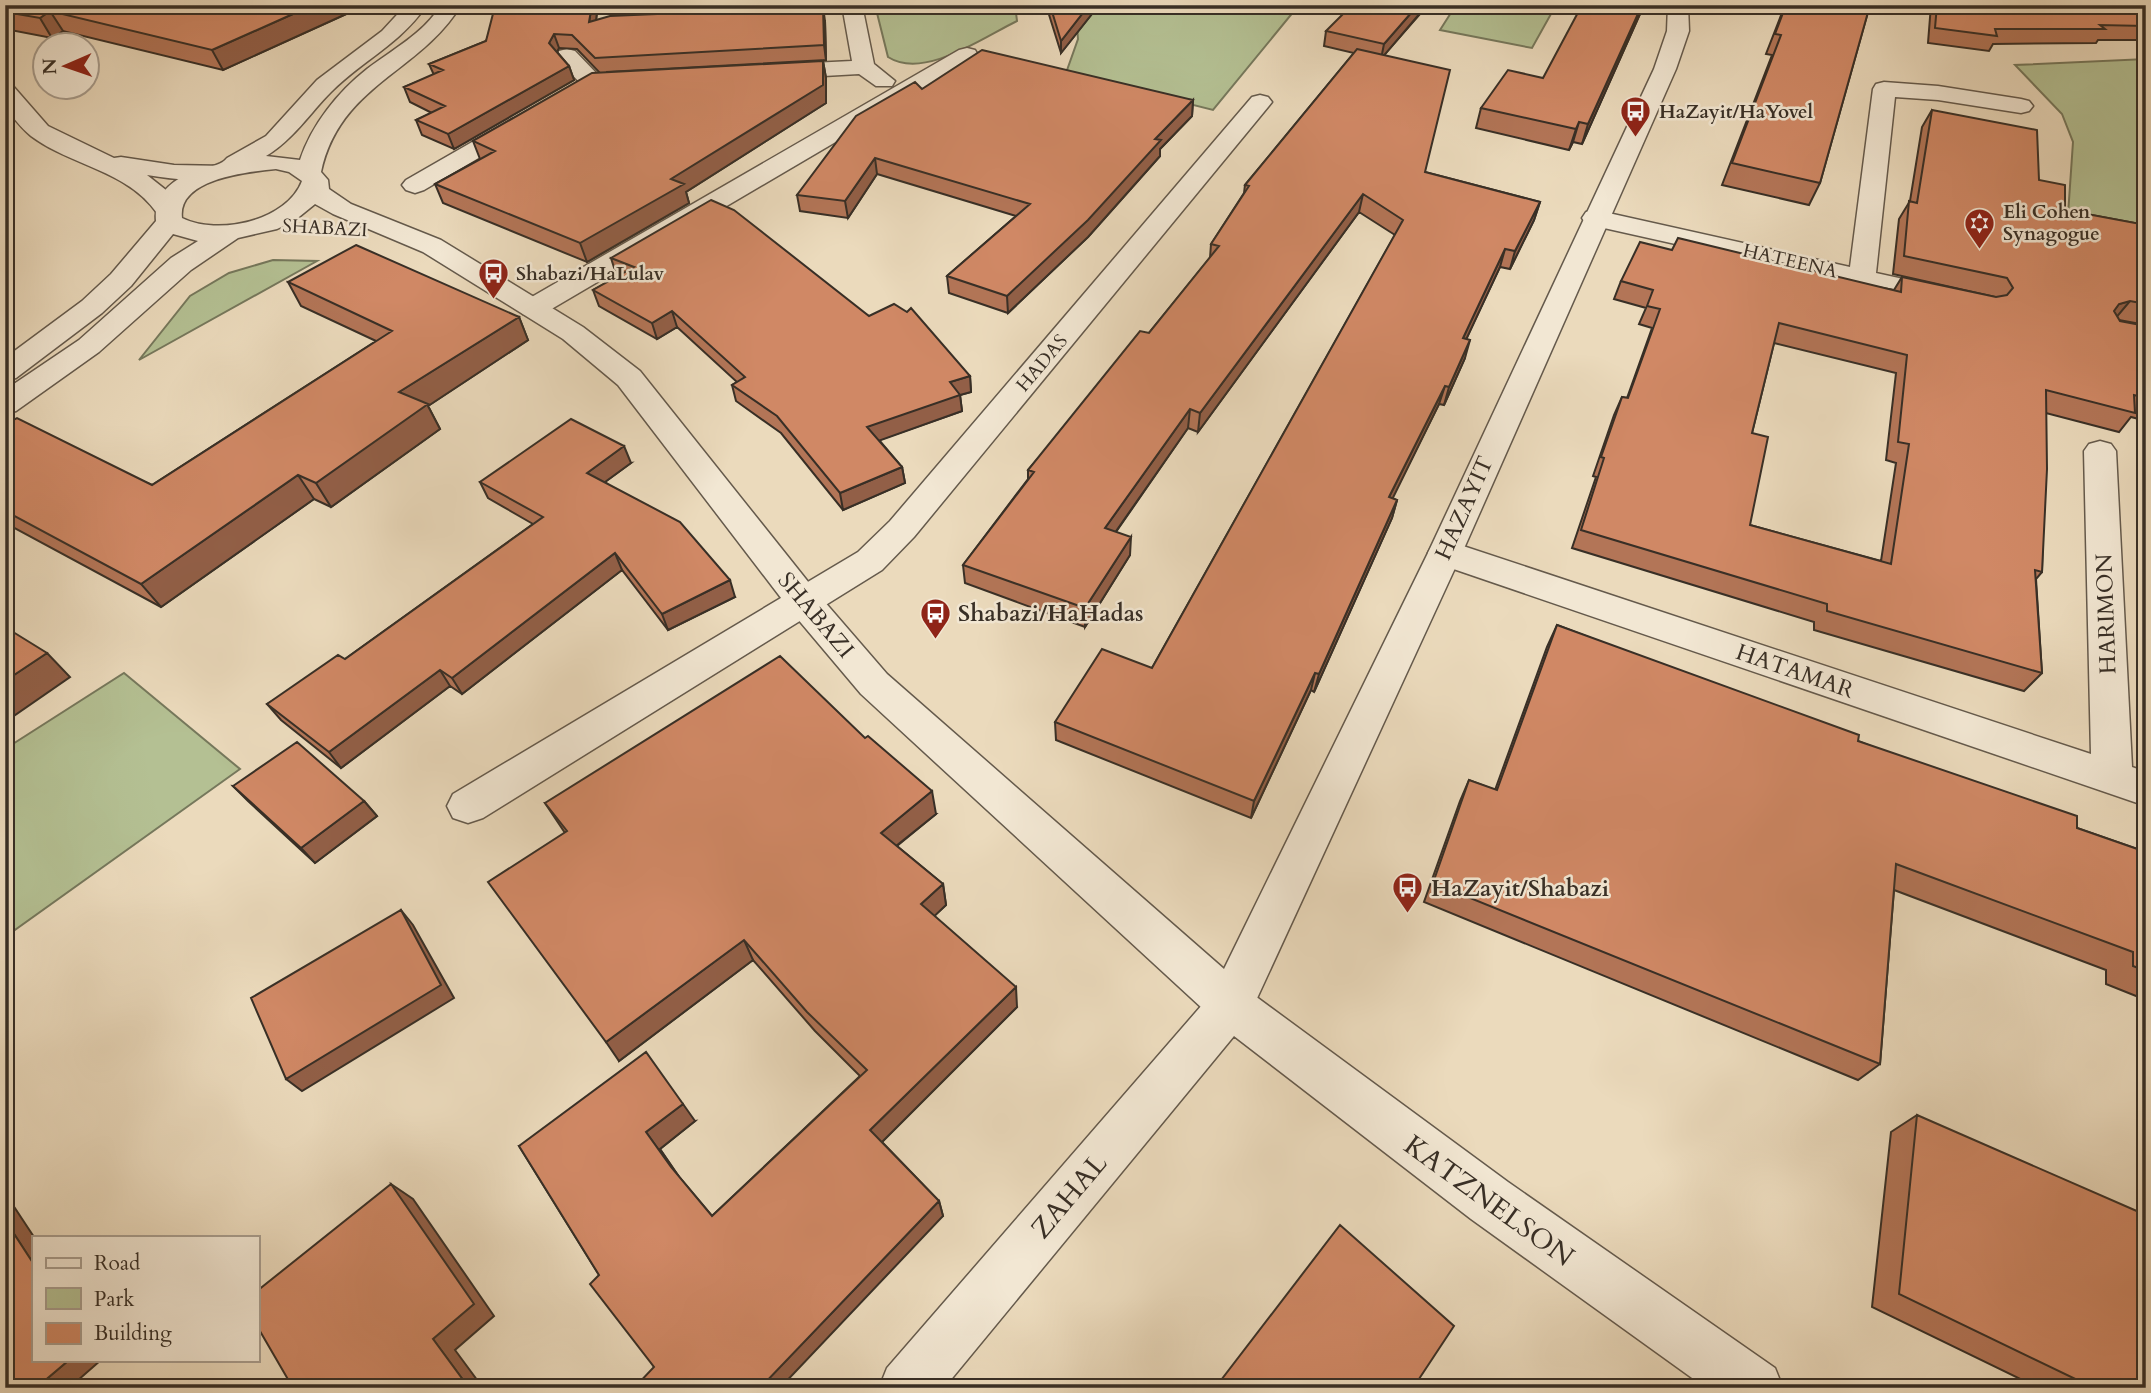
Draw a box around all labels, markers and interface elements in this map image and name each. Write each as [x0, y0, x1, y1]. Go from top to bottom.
north arrow [32, 32, 102, 102]
text: N [37, 57, 63, 75]
bus stop icon: HaZayit/HaYovel [1619, 95, 1653, 139]
place label: HaZayit/HaYovel [1659, 99, 1814, 125]
place label: Eli Cohen Synagogue [2003, 199, 2100, 247]
synagogue icon: Eli Cohen Synagogue [1963, 206, 1997, 250]
street label: SHABAZI [282, 213, 368, 243]
street label: HATEENA [1740, 237, 1840, 285]
bus stop icon: Shabazi/HaLulav [476, 257, 510, 301]
place label: Shabazi/HaLulav [516, 261, 664, 287]
street label: HADAS [1010, 329, 1074, 397]
street label: HAZAYIT [1427, 451, 1501, 565]
street label: HARIMON [2088, 553, 2124, 675]
street label: SHABAZI [771, 565, 861, 665]
bus stop icon: Shabazi/HaHadas [918, 596, 952, 640]
place label: Shabazi/HaHadas [958, 598, 1144, 629]
street label: HATAMAR [1732, 636, 1858, 706]
bus stop icon: HaZayit/Shabazi [1391, 871, 1425, 915]
place label: HaZayit/Shabazi [1431, 873, 1609, 904]
street label: KATZNELSON [1396, 1126, 1582, 1276]
street label: ZAHAL [1022, 1145, 1116, 1247]
legend [32, 1236, 259, 1362]
text: Road [94, 1249, 140, 1278]
text: Park [94, 1285, 135, 1314]
text: Building [94, 1319, 172, 1348]

